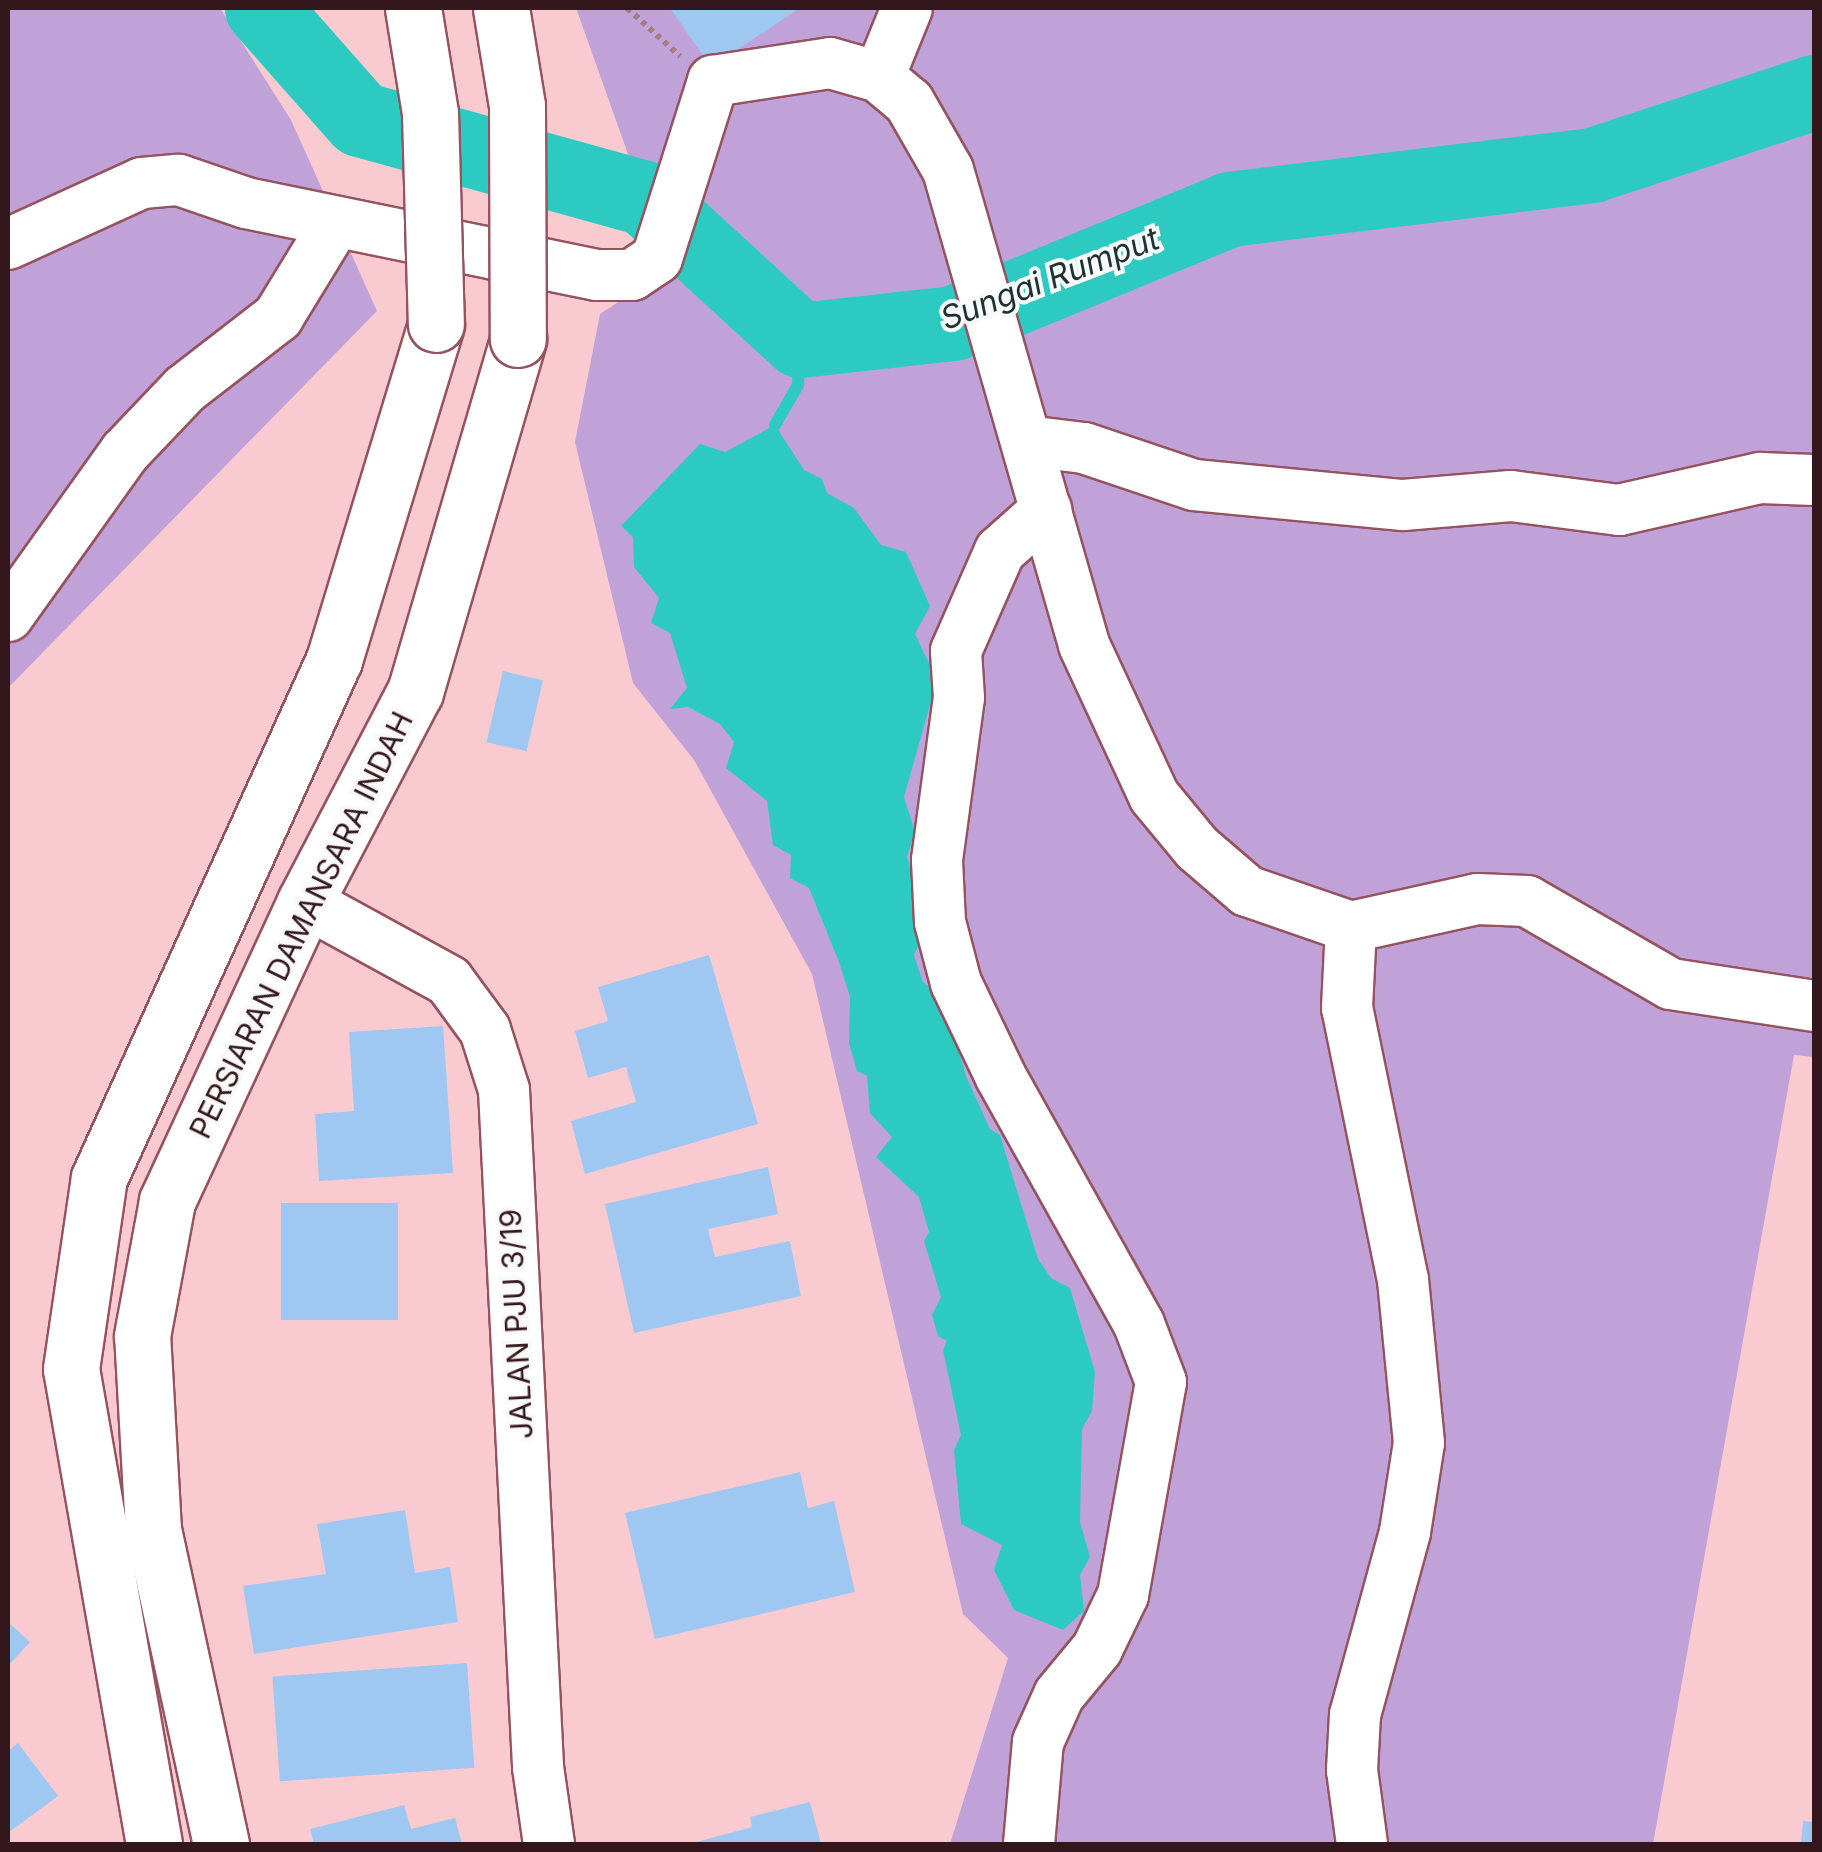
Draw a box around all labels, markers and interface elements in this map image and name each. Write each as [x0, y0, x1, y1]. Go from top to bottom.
water label: Sungai Rumput [935, 220, 1165, 338]
street label: PERSIARAN DAMANSARA INDAH [182, 706, 420, 1144]
street label: JALAN PJU 3/19 [492, 1208, 540, 1440]

